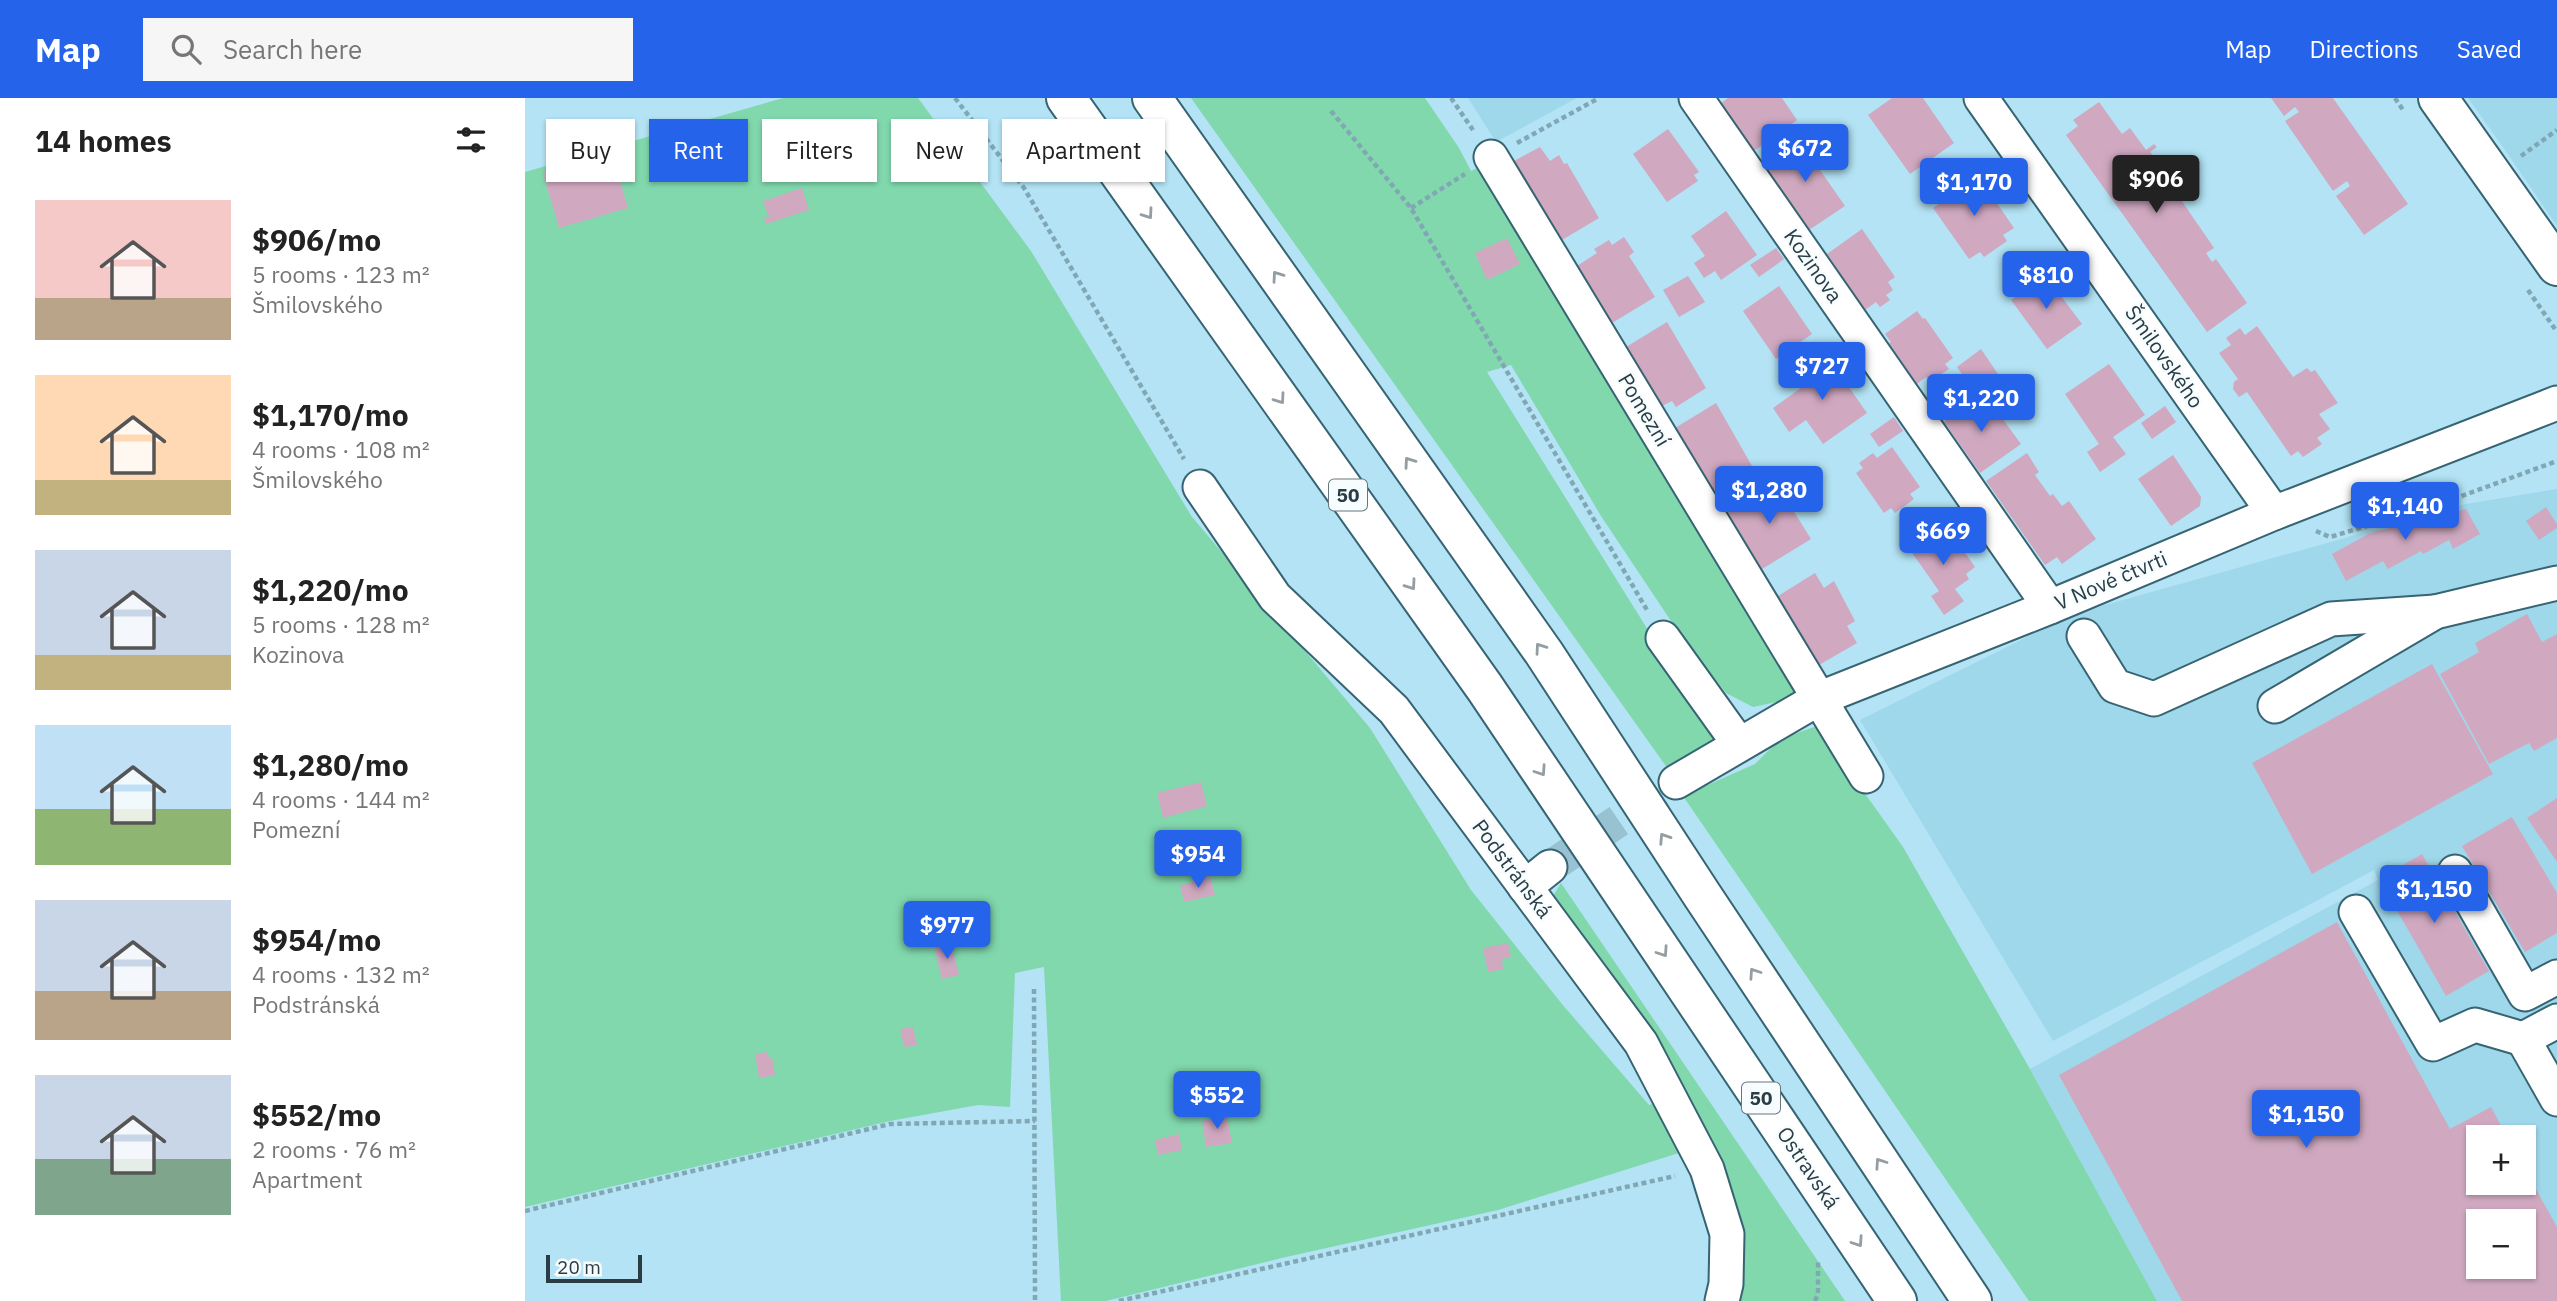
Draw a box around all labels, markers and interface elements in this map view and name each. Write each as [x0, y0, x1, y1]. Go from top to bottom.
search box [143, 18, 633, 81]
text: Map [35, 28, 101, 71]
icon: search [167, 30, 205, 68]
text: Search here [223, 32, 362, 66]
text: Map [2225, 33, 2271, 65]
text: Directions [2309, 33, 2419, 65]
text: Saved [2457, 33, 2522, 65]
chip: Buy [546, 119, 635, 182]
chip: Rent [649, 119, 748, 182]
chip: Filters [762, 119, 877, 182]
chip: New [891, 119, 988, 182]
chip: Apartment [1002, 119, 1165, 182]
text: 14 homes [35, 121, 172, 160]
icon: filters [452, 121, 490, 159]
pin: $672 [1764, 125, 1846, 184]
text: $672 [1777, 132, 1833, 162]
pin: $906 [2115, 156, 2197, 215]
pin: $1,170 [1917, 158, 2031, 218]
text: $906 [2128, 163, 2184, 193]
text: $1,170 [1936, 166, 2012, 196]
one-way arrow [1140, 206, 1152, 219]
text: $906/mo [252, 220, 381, 259]
street label: Kozinova [1778, 223, 1849, 308]
icon: home [91, 228, 175, 312]
pin: $810 [2005, 252, 2087, 311]
text: 5 rooms · 123 m² [252, 259, 430, 289]
text: $810 [2018, 259, 2074, 289]
one-way arrow [1273, 271, 1285, 284]
text: Šmilovského [252, 289, 383, 319]
street label: Šmilovského [2119, 299, 2211, 413]
pin: $727 [1781, 342, 1863, 402]
text: $727 [1794, 350, 1850, 380]
street label: Pomezní [1612, 368, 1678, 451]
pin: $1,220 [1924, 374, 2038, 434]
text: $1,220 [1943, 382, 2019, 412]
one-way arrow [1272, 391, 1284, 404]
text: $1,170/mo [252, 395, 409, 434]
icon: home [91, 403, 175, 487]
text: 4 rooms · 108 m² [252, 434, 430, 464]
one-way arrow [1405, 457, 1417, 470]
text: Šmilovského [252, 464, 383, 494]
pin: $1,280 [1712, 466, 1826, 526]
text: $1,280 [1731, 474, 1807, 504]
road number: 50 [1329, 480, 1367, 510]
pin: $1,140 [2348, 482, 2462, 542]
text: $1,140 [2367, 490, 2443, 520]
pin: $669 [1902, 508, 1984, 567]
text: $669 [1915, 515, 1971, 545]
street label: V Nové čtvrti [2050, 544, 2171, 616]
text: $1,220/mo [252, 570, 409, 609]
one-way arrow [1403, 577, 1415, 590]
icon: home [91, 578, 175, 662]
text: 5 rooms · 128 m² [252, 609, 430, 639]
text: Kozinova [252, 639, 344, 669]
one-way arrow [1536, 643, 1548, 656]
text: $1,280/mo [252, 745, 409, 784]
icon: home [91, 753, 175, 837]
one-way arrow [1533, 764, 1546, 777]
text: 4 rooms · 144 m² [252, 784, 430, 814]
street label: Podstránská [1466, 813, 1559, 923]
text: Pomezní [252, 814, 340, 844]
pin: $954 [1157, 830, 1239, 890]
one-way arrow [1660, 833, 1673, 846]
text: $954 [1170, 838, 1226, 868]
pin: $1,150 [2377, 866, 2491, 925]
text: $1,150 [2396, 873, 2472, 903]
pin: $977 [906, 902, 988, 961]
text: $977 [919, 909, 975, 939]
text: $954/mo [252, 920, 381, 959]
icon: home [91, 928, 175, 1012]
one-way arrow [1654, 944, 1667, 957]
text: 4 rooms · 132 m² [252, 959, 430, 989]
one-way arrow [1749, 968, 1762, 981]
text: Podstránská [252, 989, 380, 1019]
pin: $552 [1176, 1072, 1258, 1131]
text: $552 [1189, 1079, 1245, 1109]
road number: 50 [1742, 1082, 1780, 1114]
pin: $1,150 [2249, 1090, 2363, 1150]
text: $552/mo [252, 1095, 381, 1134]
text: $1,150 [2268, 1098, 2344, 1128]
icon: home [91, 1103, 175, 1187]
street label: Ostravská [1771, 1121, 1847, 1214]
map controls [2466, 1125, 2536, 1279]
button: + [2466, 1125, 2536, 1195]
text: 2 rooms · 76 m² [252, 1134, 416, 1164]
one-way arrow [1875, 1157, 1888, 1170]
text: Apartment [252, 1164, 363, 1194]
button: − [2466, 1209, 2536, 1279]
one-way arrow [1850, 1235, 1863, 1248]
scale bar [546, 1252, 642, 1284]
text: 20 m [557, 1255, 601, 1279]

